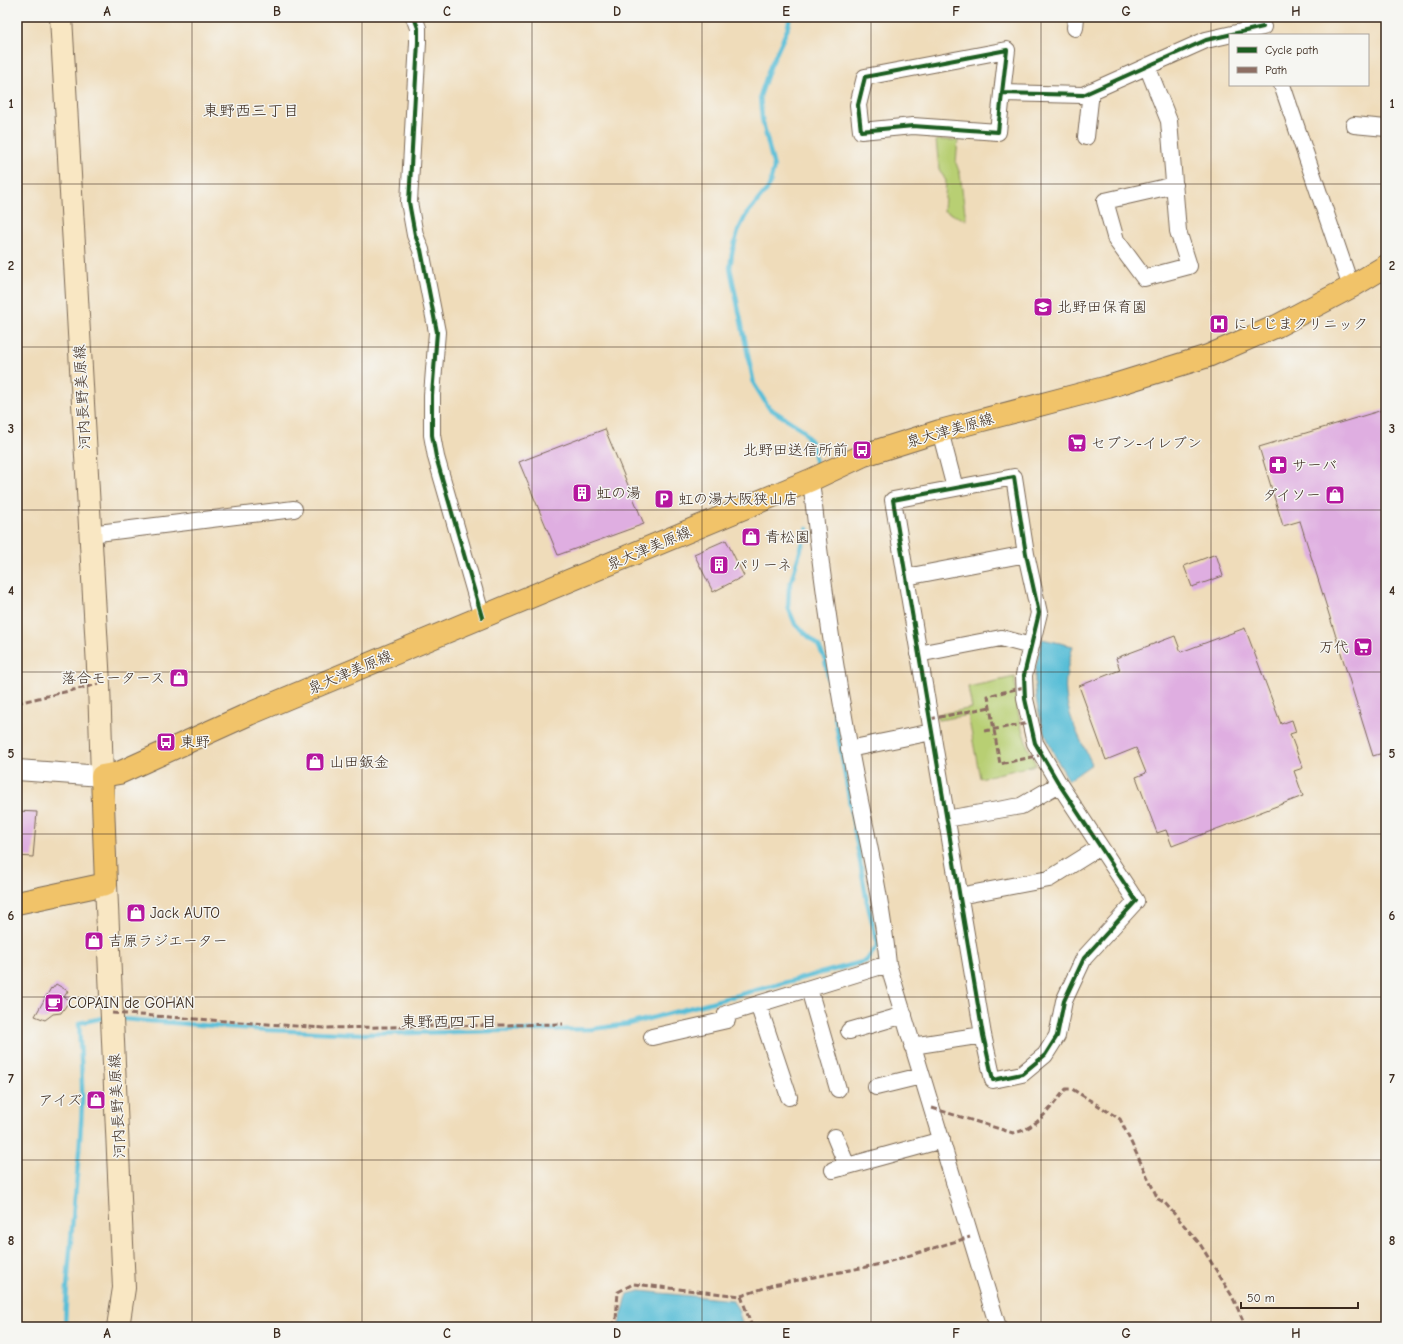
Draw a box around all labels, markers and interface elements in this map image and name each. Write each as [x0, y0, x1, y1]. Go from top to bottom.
text: A [103, 4, 111, 19]
text: B [273, 4, 281, 19]
text: C [443, 4, 451, 19]
text: D [613, 4, 621, 19]
text: E [782, 4, 790, 19]
text: F [952, 4, 960, 19]
text: G [1121, 4, 1131, 19]
text: H [1291, 4, 1301, 19]
legend [1229, 34, 1369, 86]
text: Cycle path [1265, 43, 1318, 57]
text: Path [1265, 63, 1287, 77]
text: 1 [8, 96, 14, 111]
text: 1 [1389, 96, 1395, 111]
district label: 東野西三丁目 [203, 102, 299, 120]
text: 2 [8, 258, 14, 273]
text: 2 [1389, 258, 1395, 273]
school or university icon: 北野田保育園 [1032, 296, 1054, 318]
place label: 北野田保育園 [1057, 298, 1147, 316]
hospital icon: にしじまクリニック [1208, 313, 1230, 335]
place label: にしじまクリニック [1233, 315, 1368, 333]
street label: 河内長野美原線 [70, 344, 94, 450]
street label: 泉大津美原線 [904, 409, 996, 451]
text: 3 [8, 421, 14, 436]
text: 3 [1389, 421, 1395, 436]
supermarket icon: セブン-イレブン [1066, 432, 1088, 454]
place label: セブン-イレブン [1091, 434, 1202, 452]
bus stop icon: 北野田送信所前 [851, 439, 873, 461]
place label: 北野田送信所前 [743, 441, 848, 459]
pharmacy icon: サーバ [1267, 454, 1289, 476]
place label: サーバ [1292, 456, 1337, 474]
building icon: 虹の湯 [571, 482, 593, 504]
place label: 虹の湯 [596, 484, 641, 502]
shop icon: ダイソー [1324, 484, 1346, 506]
place label: ダイソー [1262, 486, 1321, 504]
parking icon: 虹の湯大阪狭山店 [653, 488, 675, 510]
place label: 虹の湯大阪狭山店 [678, 490, 798, 508]
street label: 泉大津美原線 [604, 522, 694, 574]
shop icon: 青松園 [740, 526, 762, 548]
place label: 青松園 [765, 528, 810, 546]
building icon: パリーネ [708, 554, 730, 576]
place label: パリーネ [733, 556, 792, 574]
text: 4 [8, 583, 14, 598]
text: 4 [1389, 583, 1395, 598]
supermarket icon: 万代 [1352, 636, 1374, 658]
place label: 万代 [1319, 638, 1349, 656]
street label: 泉大津美原線 [305, 646, 395, 698]
shop icon: 落合モータース [168, 667, 190, 689]
place label: 落合モータース [61, 669, 165, 687]
bus stop icon: 東野 [155, 731, 177, 753]
place label: 東野 [180, 733, 210, 751]
text: 5 [8, 746, 15, 761]
text: 5 [1389, 746, 1396, 761]
shop icon: 山田鈑金 [304, 751, 326, 773]
place label: 山田鈑金 [329, 753, 389, 771]
shop icon: Jack AUTO [125, 902, 147, 924]
place label: Jack AUTO [150, 904, 220, 922]
text: 6 [8, 908, 15, 923]
text: 6 [1389, 908, 1396, 923]
shop icon: 吉原ラジエーター [83, 930, 105, 952]
place label: 吉原ラジエーター [108, 932, 228, 950]
cafe icon: COPAIN de GOHAN [43, 992, 65, 1014]
place label: COPAIN de GOHAN [68, 994, 194, 1012]
district label: 東野西四丁目 [401, 1013, 497, 1031]
street label: 河内長野美原線 [105, 1053, 129, 1159]
text: 7 [8, 1071, 14, 1086]
text: 7 [1389, 1071, 1395, 1086]
shop icon: アイズ [85, 1089, 107, 1111]
place label: アイズ [38, 1091, 82, 1109]
text: 8 [8, 1233, 14, 1248]
text: 8 [1389, 1233, 1395, 1248]
scale bar [1241, 1284, 1358, 1310]
text: 50 m [1247, 1291, 1275, 1305]
text: A [103, 1326, 111, 1341]
text: B [273, 1326, 281, 1341]
text: C [443, 1326, 451, 1341]
text: D [613, 1326, 621, 1341]
text: E [782, 1326, 790, 1341]
text: F [952, 1326, 960, 1341]
text: G [1121, 1326, 1131, 1341]
text: H [1291, 1326, 1301, 1341]

